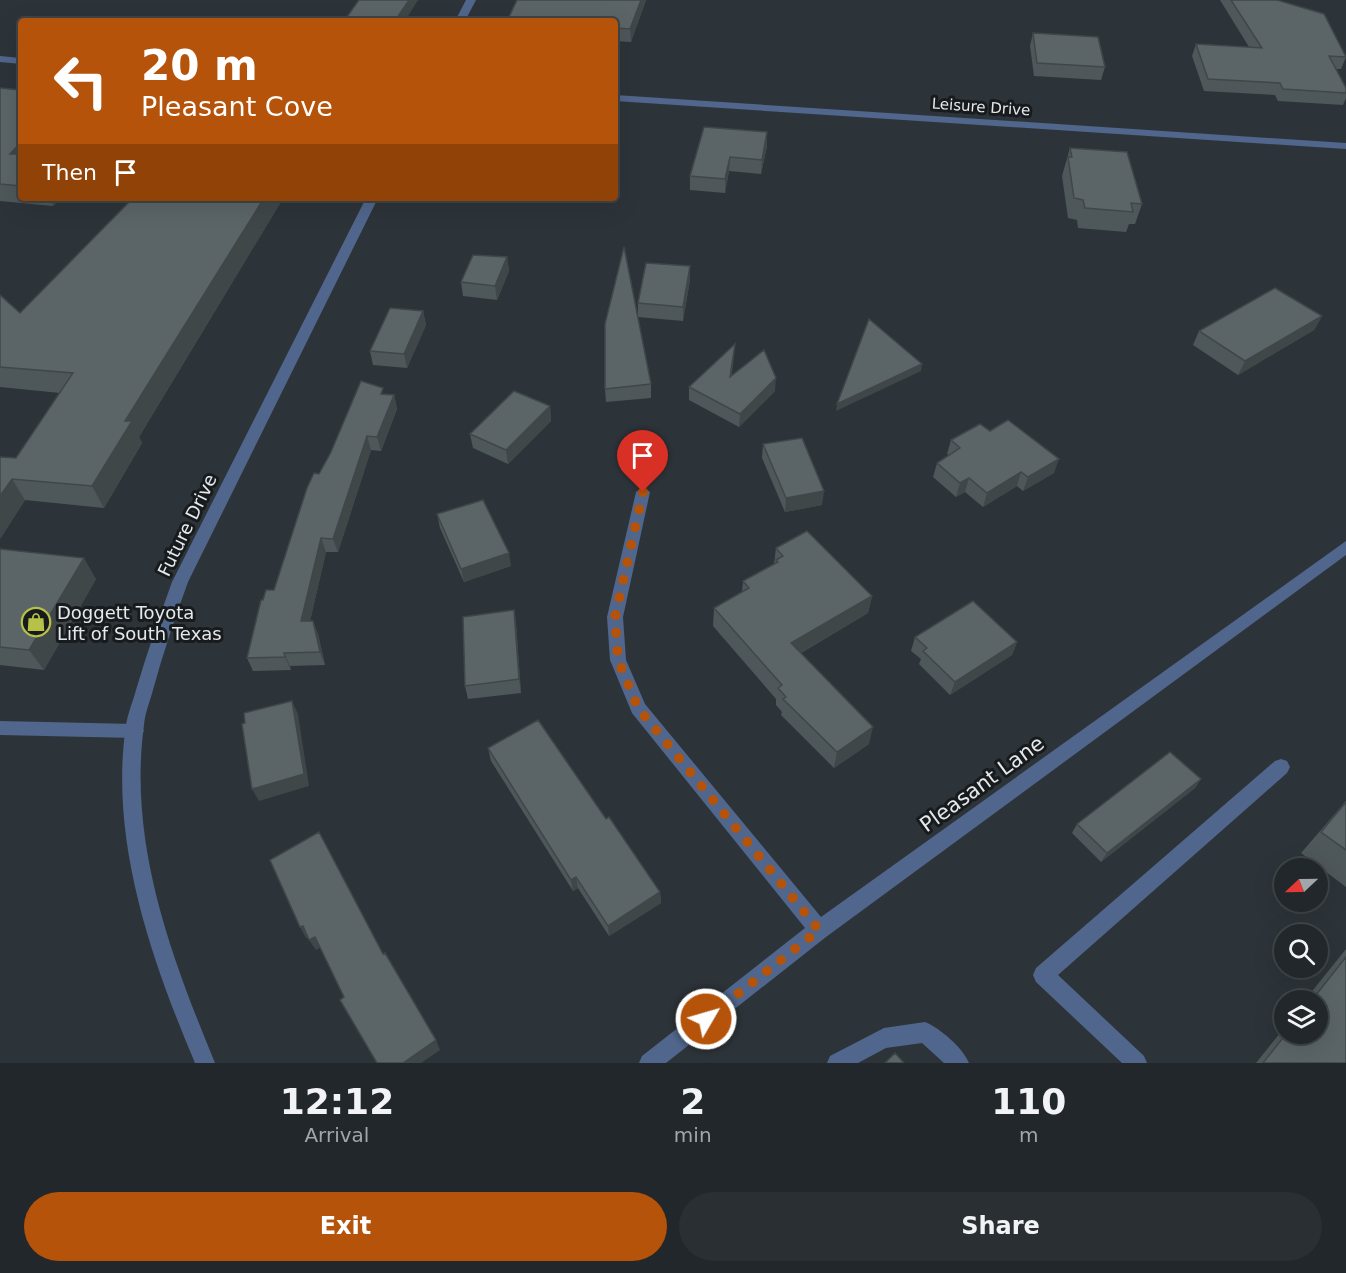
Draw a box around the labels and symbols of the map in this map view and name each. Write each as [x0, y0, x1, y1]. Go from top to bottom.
street label: Leisure Drive [931, 95, 1031, 119]
pin [617, 430, 668, 492]
street label: Future Drive [153, 470, 221, 580]
place label: Doggett Toyota Lift of South Texas [57, 602, 222, 644]
shop icon: Doggett Toyota Lift of South Texas [20, 606, 52, 638]
street label: Pleasant Lane [915, 731, 1049, 837]
north arrow [1274, 858, 1328, 912]
position arrow [674, 987, 738, 1051]

